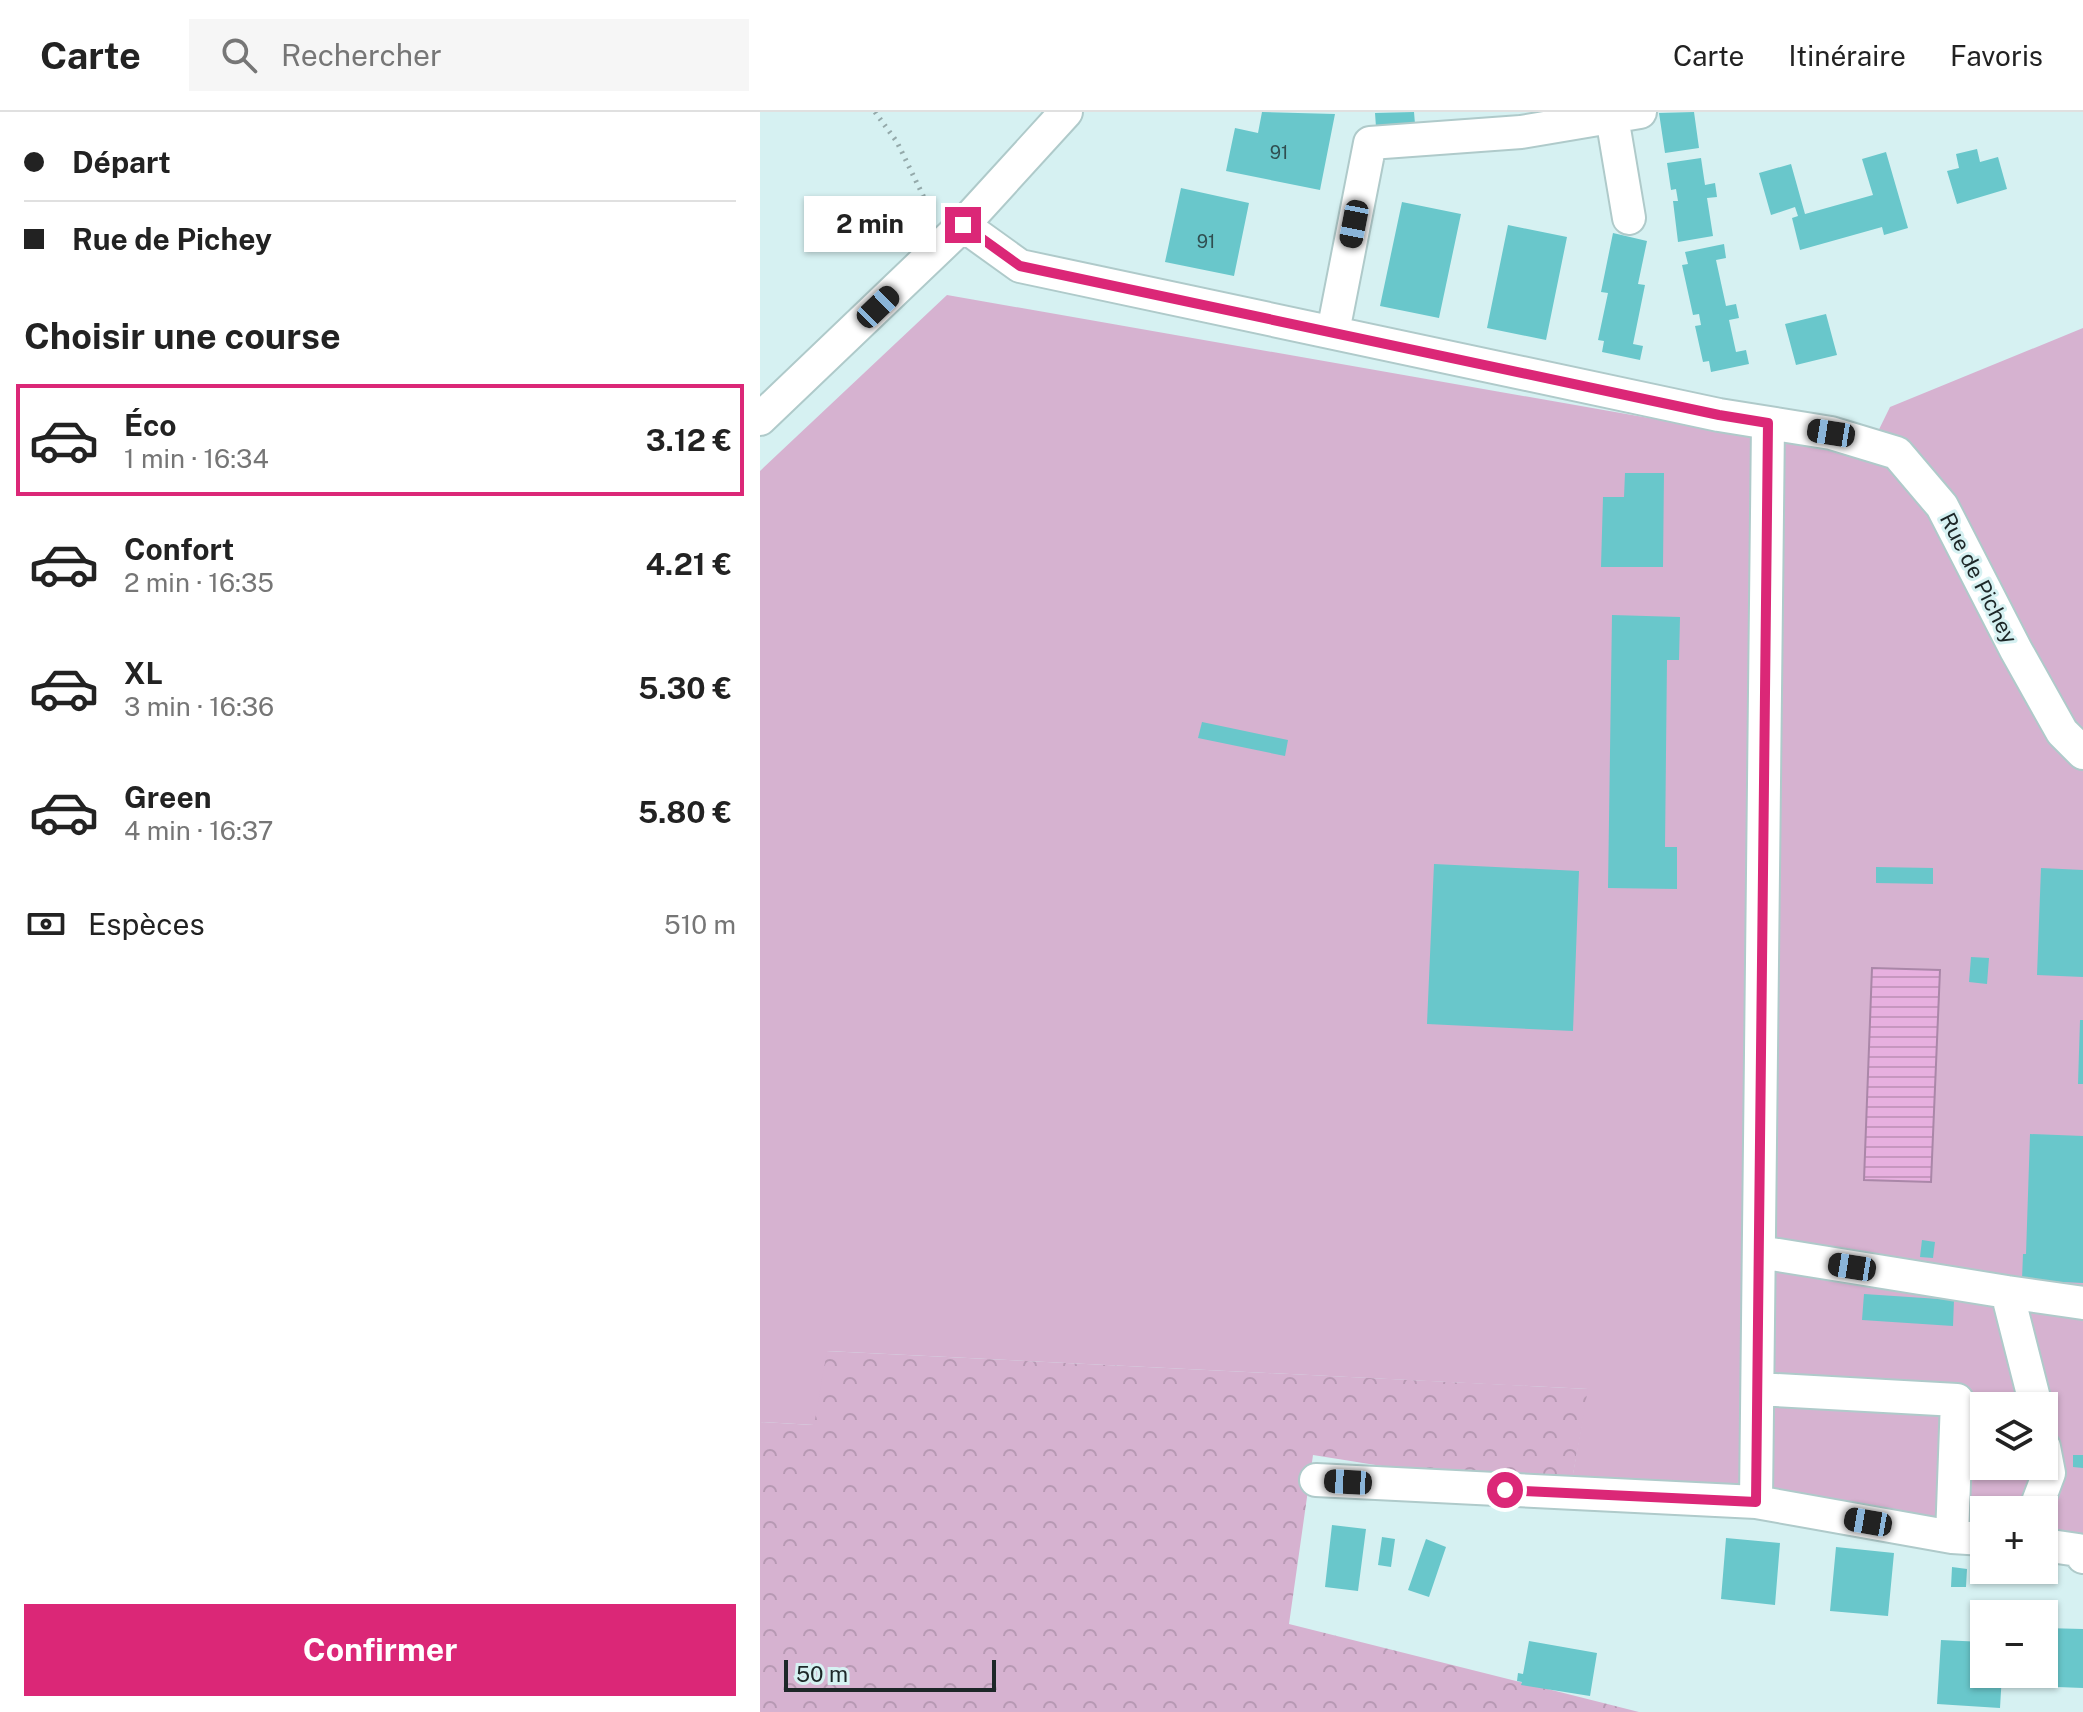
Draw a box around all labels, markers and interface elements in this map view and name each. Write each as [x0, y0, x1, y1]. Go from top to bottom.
search box [189, 19, 749, 91]
text: Carte [40, 33, 141, 78]
icon: search [217, 33, 261, 77]
text: Rechercher [281, 37, 442, 73]
text: Carte [1673, 39, 1744, 72]
text: Itinéraire [1788, 39, 1906, 72]
text: Favoris [1950, 39, 2043, 72]
house number: 91 [1270, 142, 1288, 163]
text: Départ [72, 144, 171, 180]
callout: 2 min [803, 197, 935, 253]
car [1338, 198, 1370, 250]
route end [945, 207, 981, 243]
text: 2 min [836, 208, 904, 239]
text: Rue de Pichey [72, 221, 272, 257]
house number: 91 [1197, 231, 1215, 252]
car [852, 282, 904, 332]
text: Choisir une course [24, 315, 341, 357]
icon: car [28, 404, 100, 476]
text: Éco [124, 407, 177, 443]
car [1805, 417, 1857, 449]
text: 3.12 € [646, 422, 732, 458]
text: 1 min · 16:34 [124, 443, 269, 474]
street label: Rue de Pichey [1935, 508, 2023, 648]
icon: car [28, 528, 100, 600]
text: Confort [124, 531, 234, 567]
text: 4.21 € [645, 546, 732, 582]
text: 2 min · 16:35 [124, 567, 274, 598]
icon: car [28, 652, 100, 724]
text: XL [124, 655, 163, 691]
text: 5.30 € [638, 670, 732, 706]
text: 3 min · 16:36 [124, 691, 274, 722]
icon: car [28, 776, 100, 848]
text: Green [124, 779, 211, 815]
text: 5.80 € [638, 794, 732, 830]
text: 4 min · 16:37 [124, 815, 273, 846]
icon: cash [24, 902, 68, 946]
text: Espèces [88, 906, 205, 942]
text: 510 m [664, 909, 736, 940]
car [1826, 1251, 1878, 1283]
map controls [1970, 1392, 2058, 1688]
button: layers [1970, 1392, 2058, 1480]
car [1323, 1469, 1373, 1495]
route start [1487, 1472, 1523, 1508]
button: + [1970, 1496, 2058, 1584]
car [1842, 1506, 1894, 1538]
button: − [1970, 1600, 2058, 1688]
button: Confirmer [24, 1604, 736, 1696]
scale bar [784, 1656, 996, 1692]
text: 50 m [796, 1661, 848, 1687]

